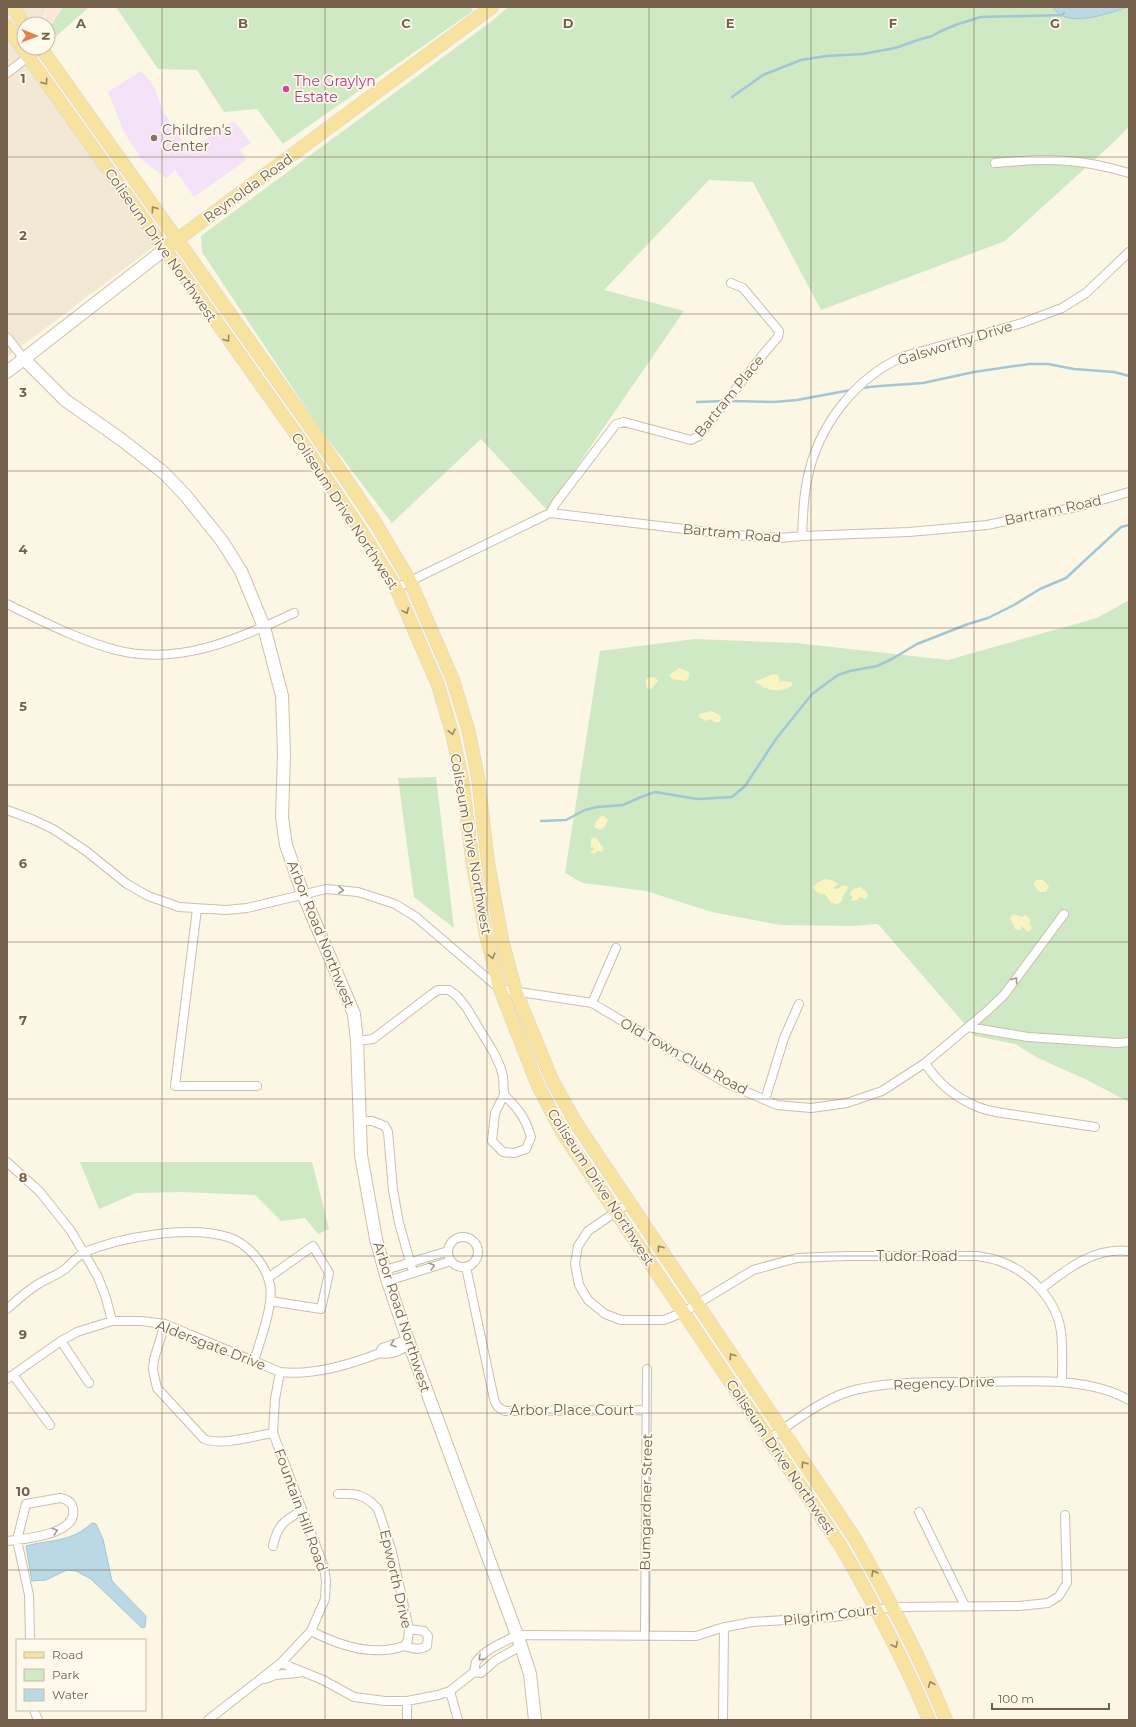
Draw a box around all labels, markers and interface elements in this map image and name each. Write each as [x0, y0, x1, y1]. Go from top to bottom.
text: A [75, 15, 87, 31]
text: B [238, 15, 248, 31]
text: C [401, 15, 411, 31]
text: D [563, 15, 574, 31]
text: E [726, 15, 735, 31]
text: F [889, 15, 897, 31]
text: G [1050, 15, 1060, 31]
north arrow [16, 16, 56, 56]
text: N [39, 32, 53, 41]
text: 1 [20, 70, 26, 86]
place label: The Graylyn Estate [294, 72, 376, 106]
one-way arrow [40, 78, 47, 85]
marker: The Graylyn Estate [281, 84, 291, 94]
place label: Children's Center [162, 121, 232, 155]
marker: Children's Center [149, 133, 159, 143]
street label: Reynolda Road [200, 150, 296, 226]
street label: Coliseum Drive Northwest [101, 165, 221, 326]
one-way arrow [152, 206, 159, 213]
text: 2 [19, 227, 27, 243]
street label: Galsworthy Drive [895, 317, 1015, 369]
one-way arrow [222, 334, 229, 341]
street label: Bartram Place [690, 351, 768, 441]
text: 3 [18, 384, 27, 400]
street label: Coliseum Drive Northwest [287, 429, 403, 593]
street label: Bartram Road [1003, 491, 1103, 529]
street label: Bartram Road [682, 520, 782, 546]
text: 4 [19, 541, 28, 557]
one-way arrow [401, 606, 409, 614]
text: 5 [19, 698, 27, 714]
one-way arrow [447, 729, 455, 735]
street label: Coliseum Drive Northwest [446, 752, 496, 936]
text: 6 [19, 855, 28, 871]
street label: Arbor Road Northwest [283, 858, 359, 1011]
one-way arrow [338, 885, 345, 894]
one-way arrow [487, 952, 496, 959]
one-way arrow [1010, 977, 1017, 984]
text: 7 [19, 1012, 27, 1028]
street label: Old Town Club Road [617, 1014, 751, 1098]
street label: Coliseum Drive Northwest [543, 1105, 659, 1269]
text: 8 [19, 1169, 28, 1185]
street label: Arbor Road Northwest [369, 1239, 435, 1395]
one-way arrow [658, 1245, 665, 1252]
street label: Tudor Road [876, 1247, 958, 1265]
one-way arrow [429, 1262, 436, 1271]
street label: Aldersgate Drive [154, 1316, 268, 1374]
text: 9 [19, 1326, 27, 1342]
one-way arrow [390, 1340, 397, 1348]
one-way arrow [729, 1353, 737, 1360]
street label: Regency Drive [893, 1372, 995, 1394]
street label: Coliseum Drive Northwest [722, 1376, 840, 1538]
street label: Arbor Place Court [510, 1401, 634, 1419]
street label: Bumgardner Street [636, 1433, 656, 1571]
street label: Fountain Hill Road [270, 1446, 332, 1574]
one-way arrow [801, 1461, 809, 1468]
text: 10 [16, 1483, 30, 1499]
one-way arrow [51, 1528, 58, 1536]
street label: Epworth Drive [376, 1528, 416, 1630]
one-way arrow [872, 1570, 879, 1577]
street label: Pilgrim Court [782, 1600, 878, 1630]
legend [16, 1639, 146, 1711]
one-way arrow [890, 1641, 898, 1648]
text: Road [52, 1647, 83, 1662]
one-way arrow [478, 1654, 486, 1661]
text: Park [52, 1667, 80, 1682]
one-way arrow [928, 1681, 936, 1688]
scale bar [992, 1685, 1109, 1711]
text: Water [52, 1687, 89, 1702]
text: 100 m [998, 1691, 1034, 1706]

